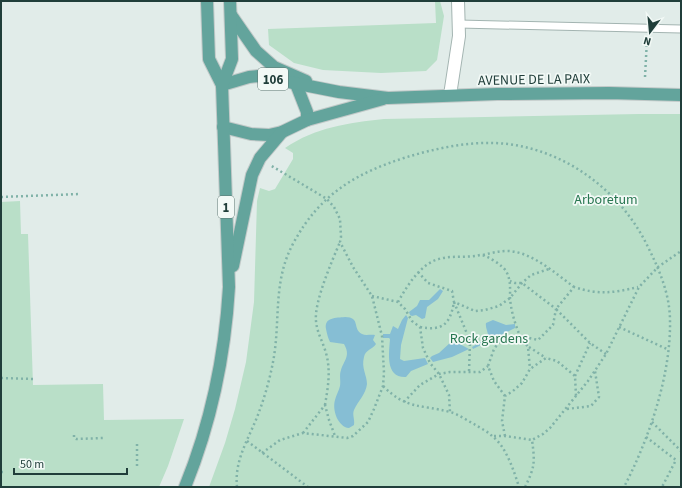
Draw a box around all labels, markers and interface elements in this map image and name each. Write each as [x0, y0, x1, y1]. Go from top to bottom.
north arrow [630, 12, 670, 52]
text: N [642, 33, 653, 49]
road number: 106 [258, 68, 288, 90]
street label: AVENUE DE LA PAIX [478, 69, 590, 91]
park label: Arboretum [574, 190, 638, 210]
road number: 1 [218, 196, 234, 218]
park label: Rock gardens [450, 329, 528, 349]
scale bar [14, 450, 127, 476]
text: 50 m [20, 456, 44, 473]

